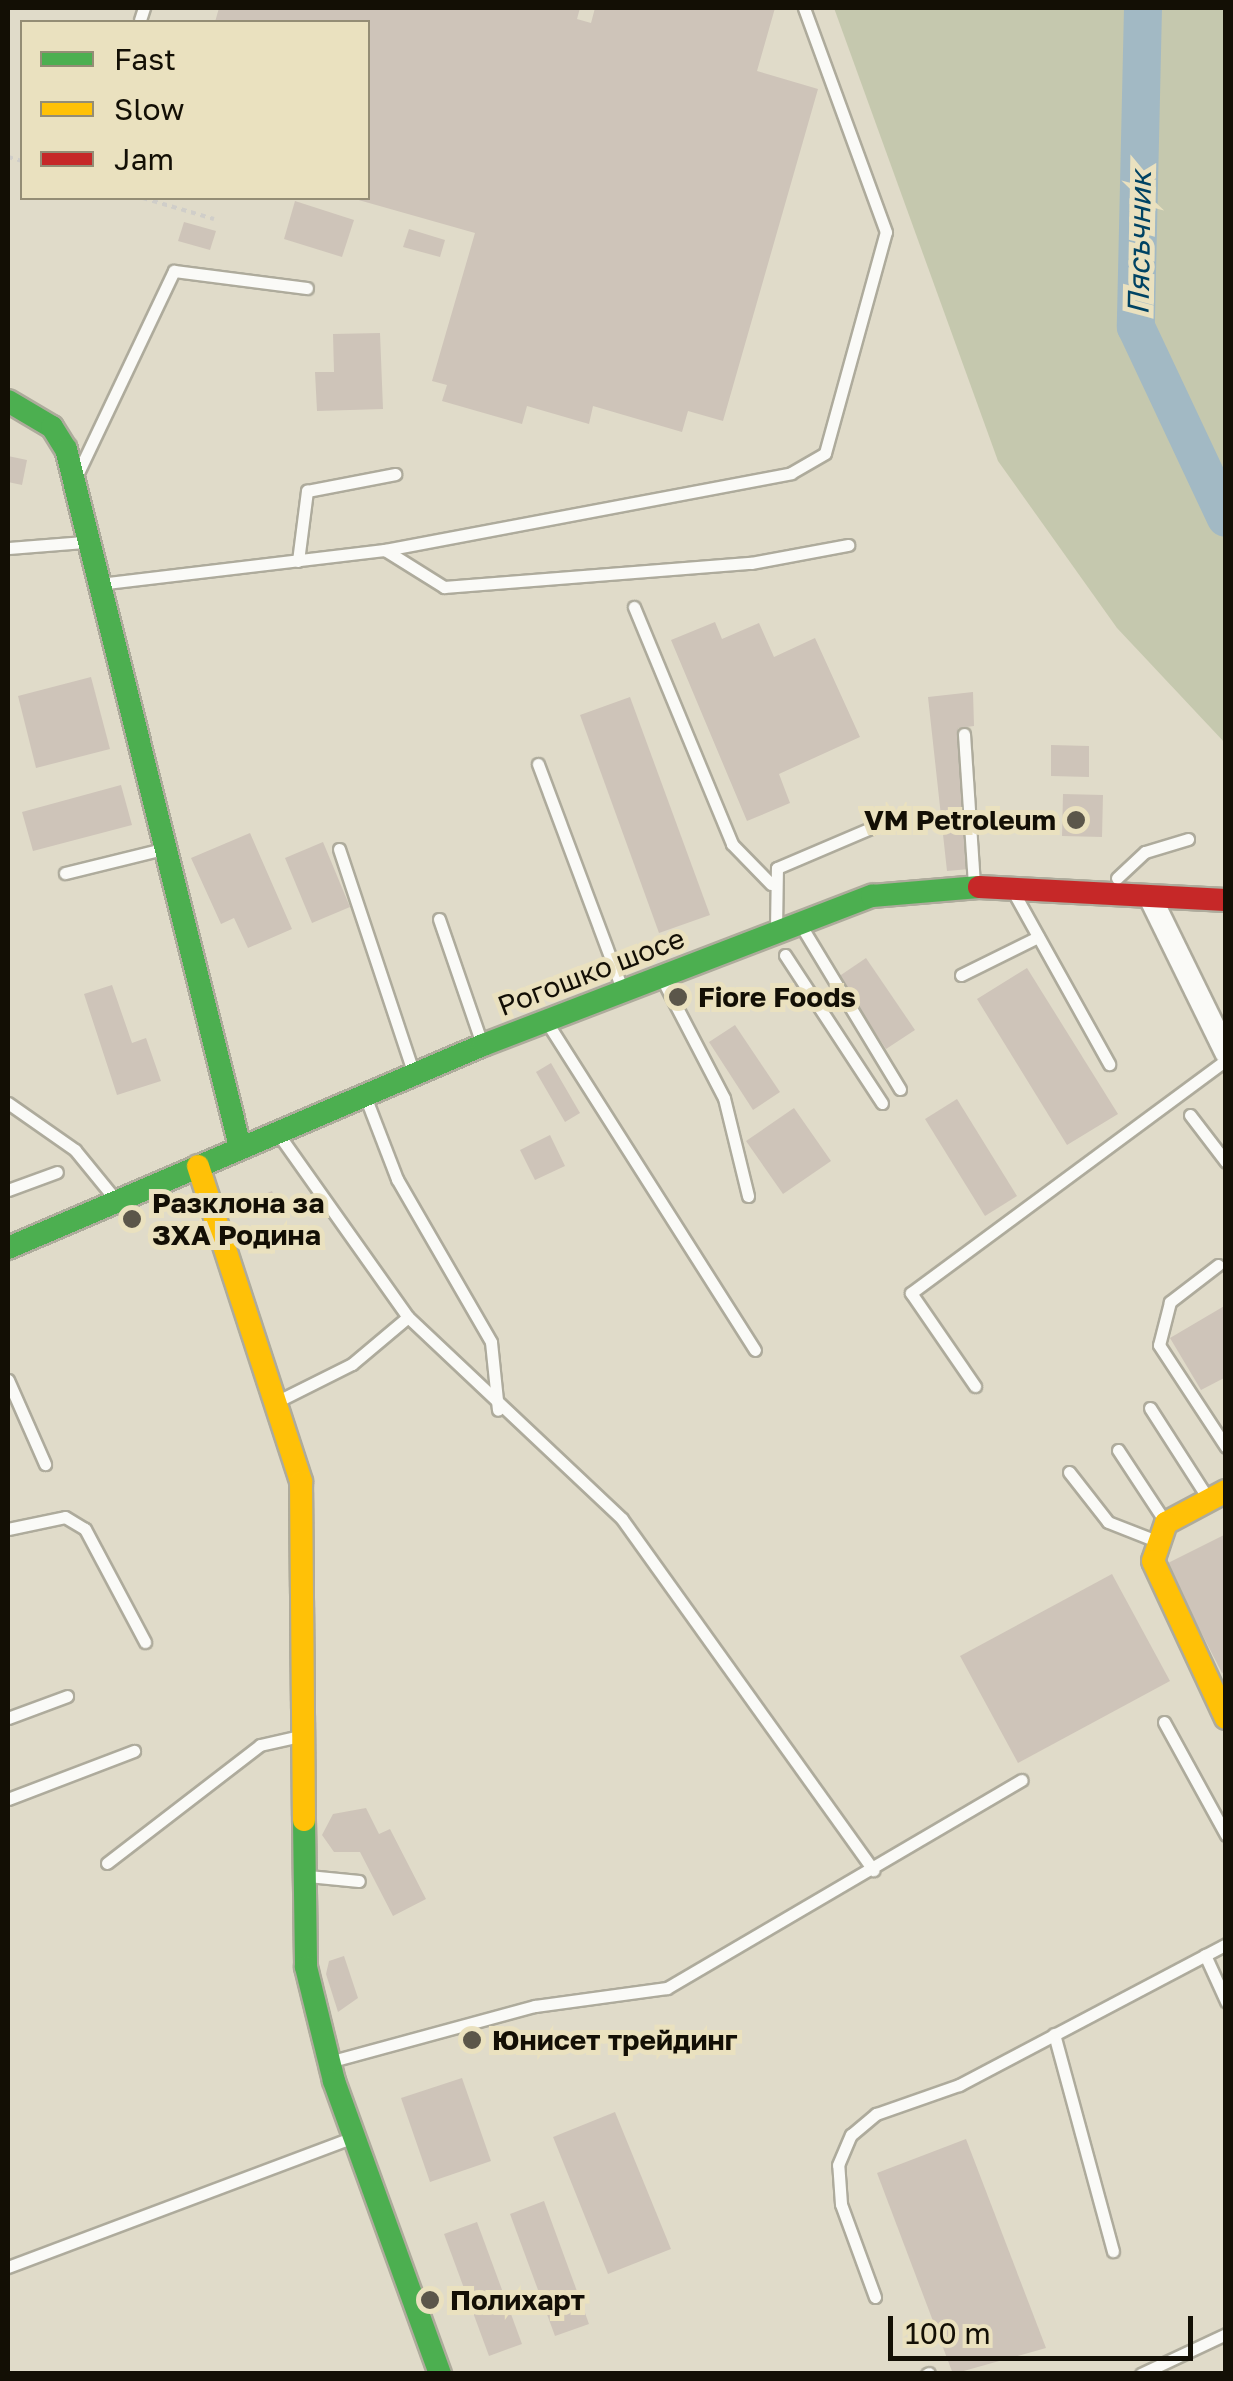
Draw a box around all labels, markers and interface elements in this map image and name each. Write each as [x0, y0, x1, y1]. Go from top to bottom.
legend [20, 20, 370, 200]
text: Fast [114, 41, 176, 77]
text: Slow [114, 91, 185, 127]
text: Jam [114, 141, 174, 177]
water label: Пясъчник [1120, 171, 1158, 315]
place label: VM Petroleum [864, 803, 1056, 837]
marker: VM Petroleum [1065, 809, 1087, 831]
street label: Рогошко шосе [493, 921, 689, 1023]
place label: Fiore Foods [698, 980, 856, 1014]
marker: Fiore Foods [667, 986, 689, 1008]
place label: Разклона за ЗХА Родина [152, 1186, 324, 1252]
marker: Разклона за ЗХА Родина [121, 1208, 143, 1230]
place label: Юнисет трейдинг [492, 2023, 738, 2057]
marker: Юнисет трейдинг [461, 2029, 483, 2051]
place label: Полихарт [450, 2283, 585, 2317]
marker: Полихарт [419, 2289, 441, 2311]
scale bar [893, 2296, 1198, 2358]
text: 100 m [905, 2315, 991, 2351]

